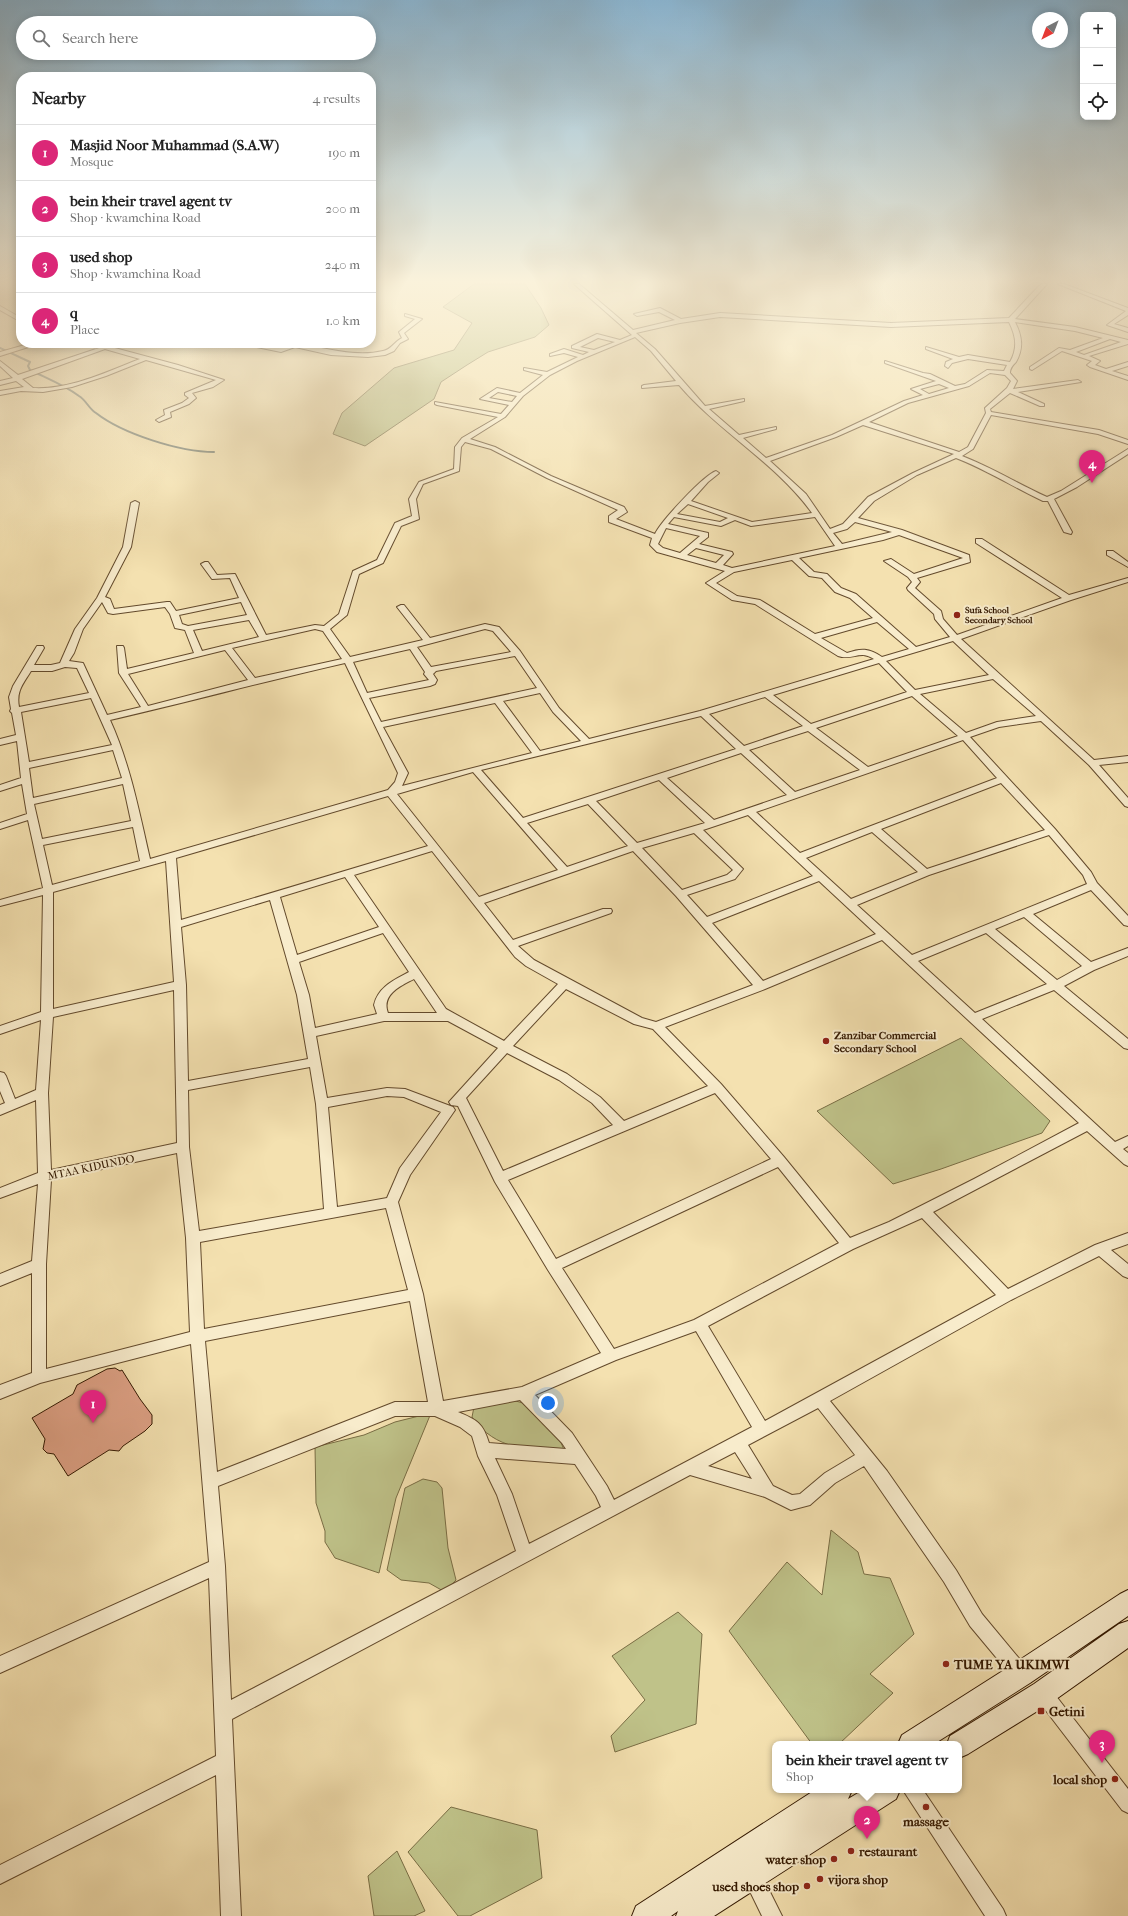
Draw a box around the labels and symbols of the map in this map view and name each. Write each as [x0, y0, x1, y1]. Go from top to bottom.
north arrow [1032, 12, 1068, 48]
pin: 4 [1079, 450, 1105, 483]
place label: Sufa School Secondary School [965, 605, 1033, 626]
marker: Sufa School Secondary School [952, 610, 962, 620]
place label: Zanzibar Commercial Secondary School [834, 1029, 937, 1055]
marker: Zanzibar Commercial Secondary School [821, 1036, 831, 1046]
street label: MTAA KIDUNDO [47, 1152, 136, 1183]
pin: 1 [80, 1390, 106, 1423]
your location [538, 1393, 558, 1413]
place label: TUME YA UKIMWI [953, 1657, 1071, 1672]
marker: TUME YA UKIMWI [941, 1659, 951, 1669]
place label: Getini [1049, 1704, 1085, 1719]
marker: Getini [1036, 1706, 1046, 1716]
pin: 3 [1089, 1730, 1115, 1763]
place label: local shop [1052, 1772, 1107, 1788]
marker: local shop [1110, 1774, 1120, 1784]
marker: massage [921, 1802, 931, 1812]
pin: 2 [854, 1806, 880, 1839]
place label: massage [902, 1814, 949, 1830]
place label: restaurant [858, 1844, 918, 1859]
marker: restaurant [846, 1846, 856, 1856]
place label: water shop [764, 1852, 826, 1868]
marker: water shop [829, 1854, 839, 1864]
place label: vijora shop [827, 1872, 888, 1888]
marker: vijora shop [815, 1874, 825, 1884]
place label: used shoes shop [711, 1879, 799, 1895]
marker: used shoes shop [802, 1881, 812, 1891]

